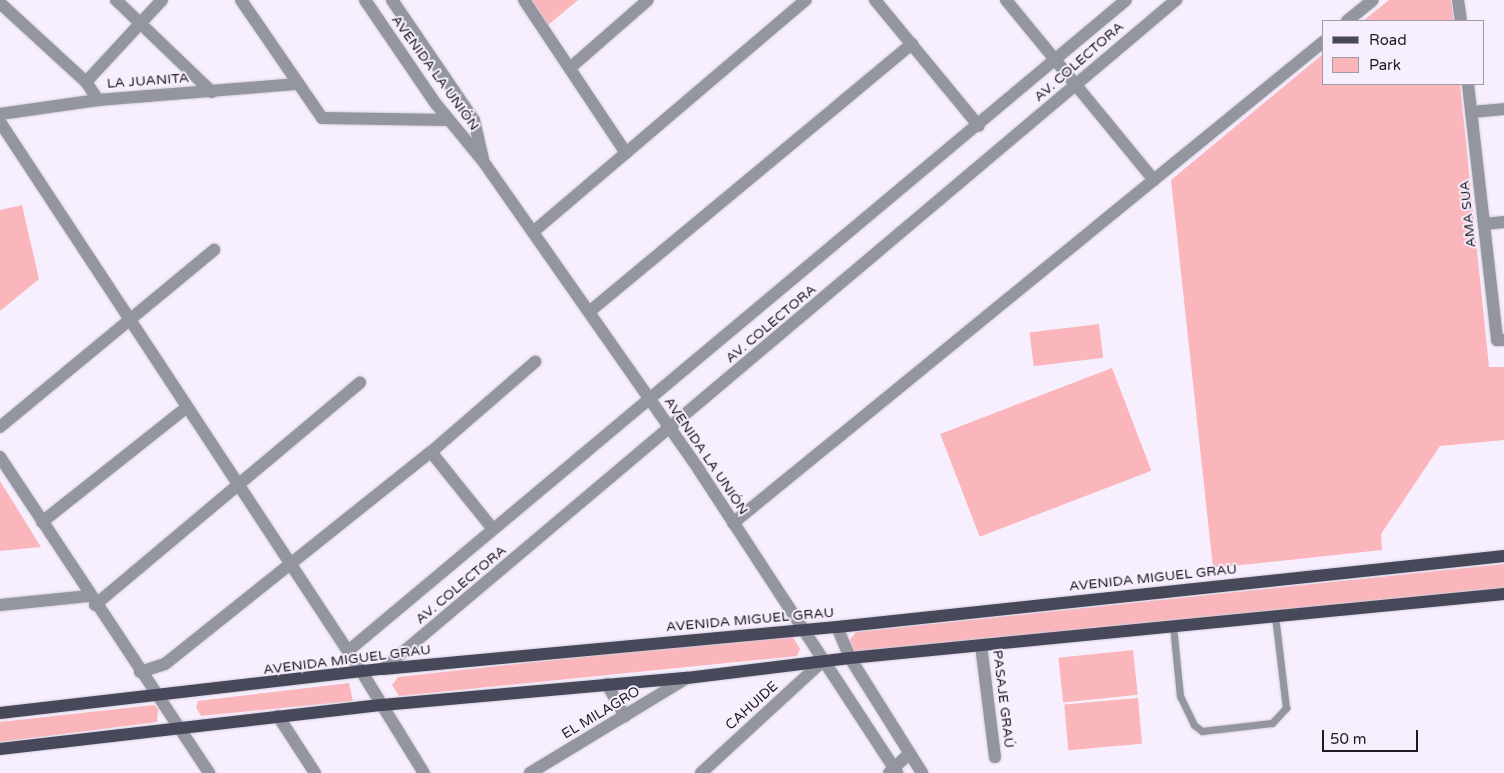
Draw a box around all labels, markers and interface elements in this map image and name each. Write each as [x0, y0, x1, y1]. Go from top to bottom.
street label: AVENIDA LA UNIÓN [388, 12, 482, 134]
street label: AV. COLECTORA [1031, 18, 1127, 106]
legend [1322, 20, 1484, 85]
text: Road [1369, 31, 1407, 49]
text: Park [1369, 56, 1401, 74]
street label: LA JUANITA [106, 70, 190, 92]
street label: AMA SUA [1456, 180, 1480, 248]
street label: AV. COLECTORA [722, 281, 820, 367]
street label: AVENIDA LA UNIÓN [660, 394, 752, 518]
street label: AV. COLECTORA [412, 542, 510, 628]
street label: AVENIDA MIGUEL GRAU [1068, 561, 1238, 595]
street label: AVENIDA MIGUEL GRAU [665, 604, 835, 636]
street label: AVENIDA MIGUEL GRAU [262, 641, 432, 679]
street label: PASAJE GRAÚ [989, 649, 1017, 749]
street label: CAHUIDE [722, 678, 782, 734]
street label: EL MILAGRO [559, 683, 643, 743]
scale bar [1324, 720, 1420, 752]
text: 50 m [1330, 730, 1367, 748]

